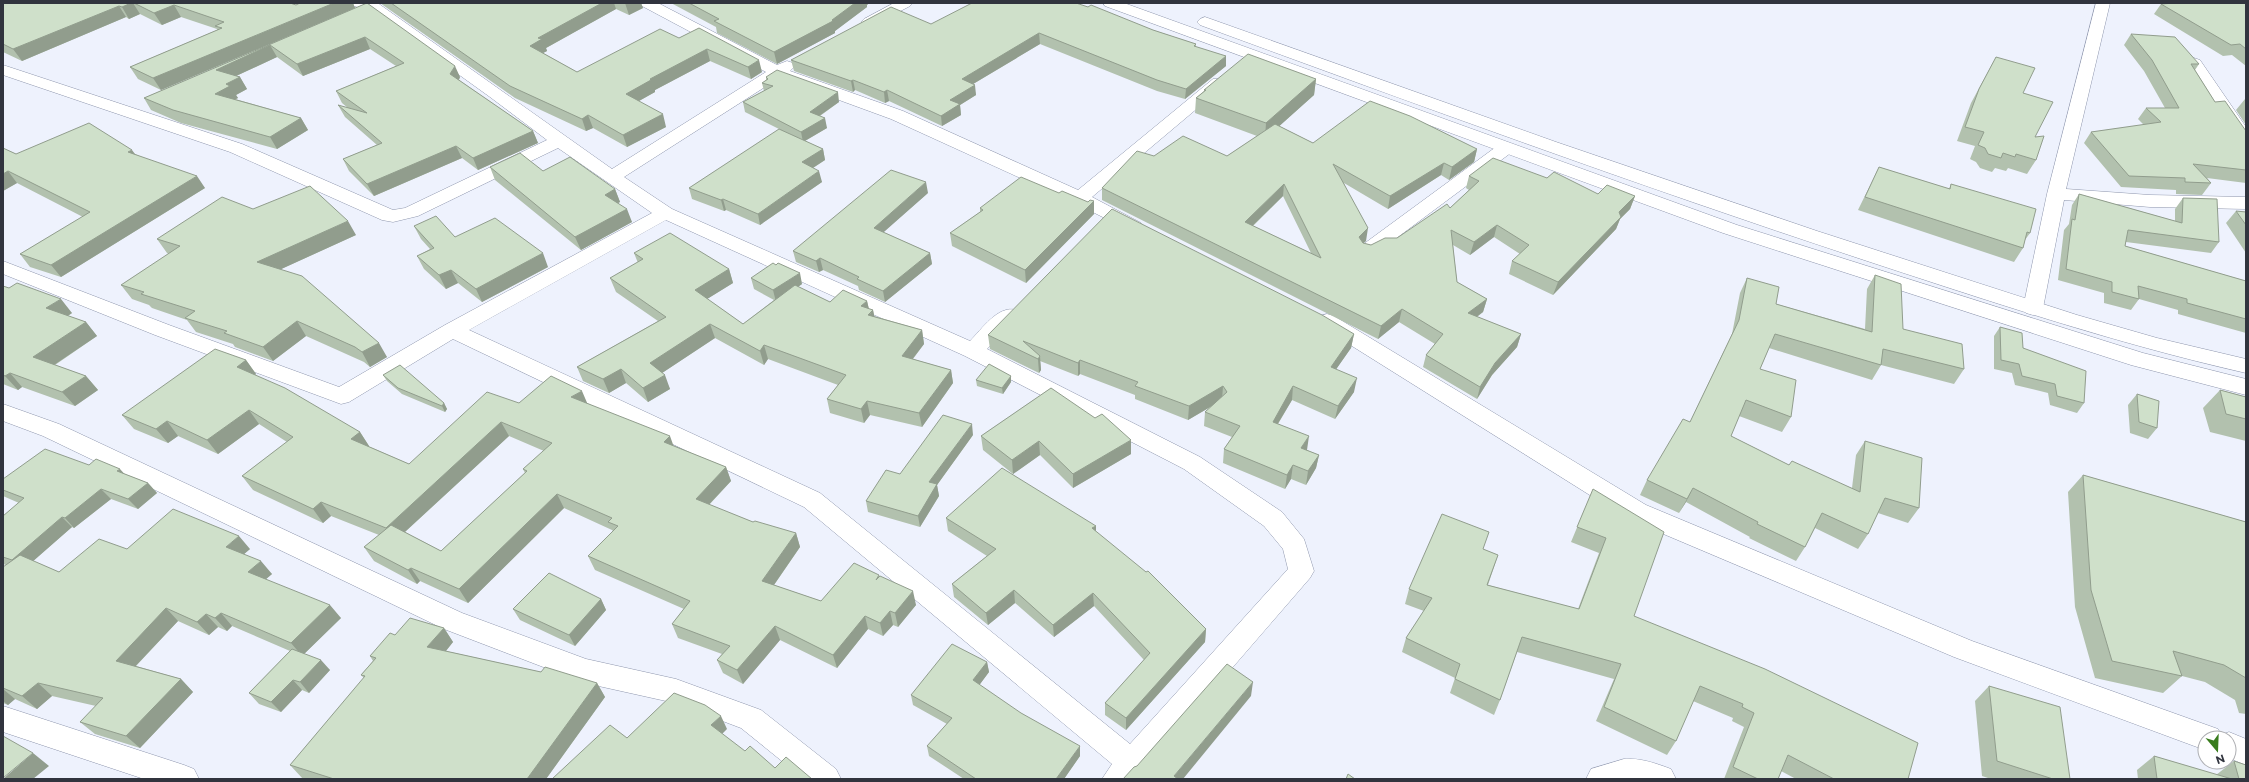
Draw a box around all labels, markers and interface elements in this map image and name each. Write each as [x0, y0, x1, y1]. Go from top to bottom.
north arrow [2197, 730, 2237, 770]
text: N [2214, 751, 2227, 768]

